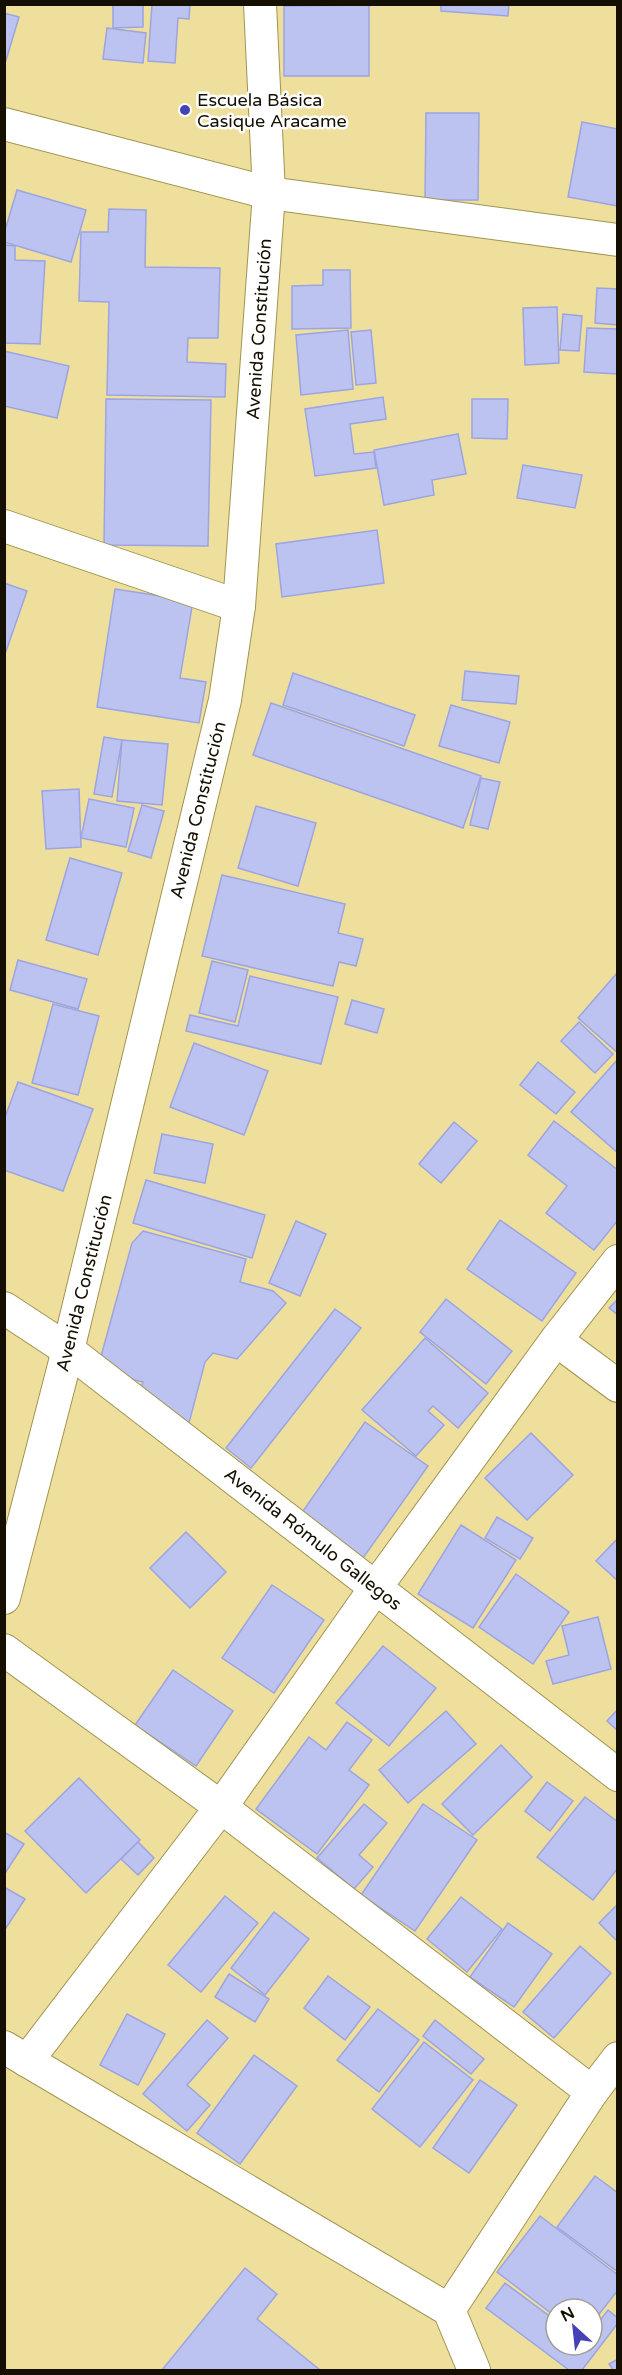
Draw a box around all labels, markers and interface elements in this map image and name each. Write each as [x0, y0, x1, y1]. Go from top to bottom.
place label: Escuela Básica Casique Aracame [197, 89, 347, 132]
marker: Escuela Básica Casique Aracame [178, 103, 192, 117]
street label: Avenida Constitución [242, 238, 276, 420]
street label: Avenida Constitución [165, 719, 231, 901]
street label: Avenida Constitución [51, 1192, 117, 1374]
street label: Avenida Rómulo Gallegos [220, 1463, 406, 1615]
north arrow [544, 2297, 604, 2357]
text: N [557, 2303, 578, 2326]

